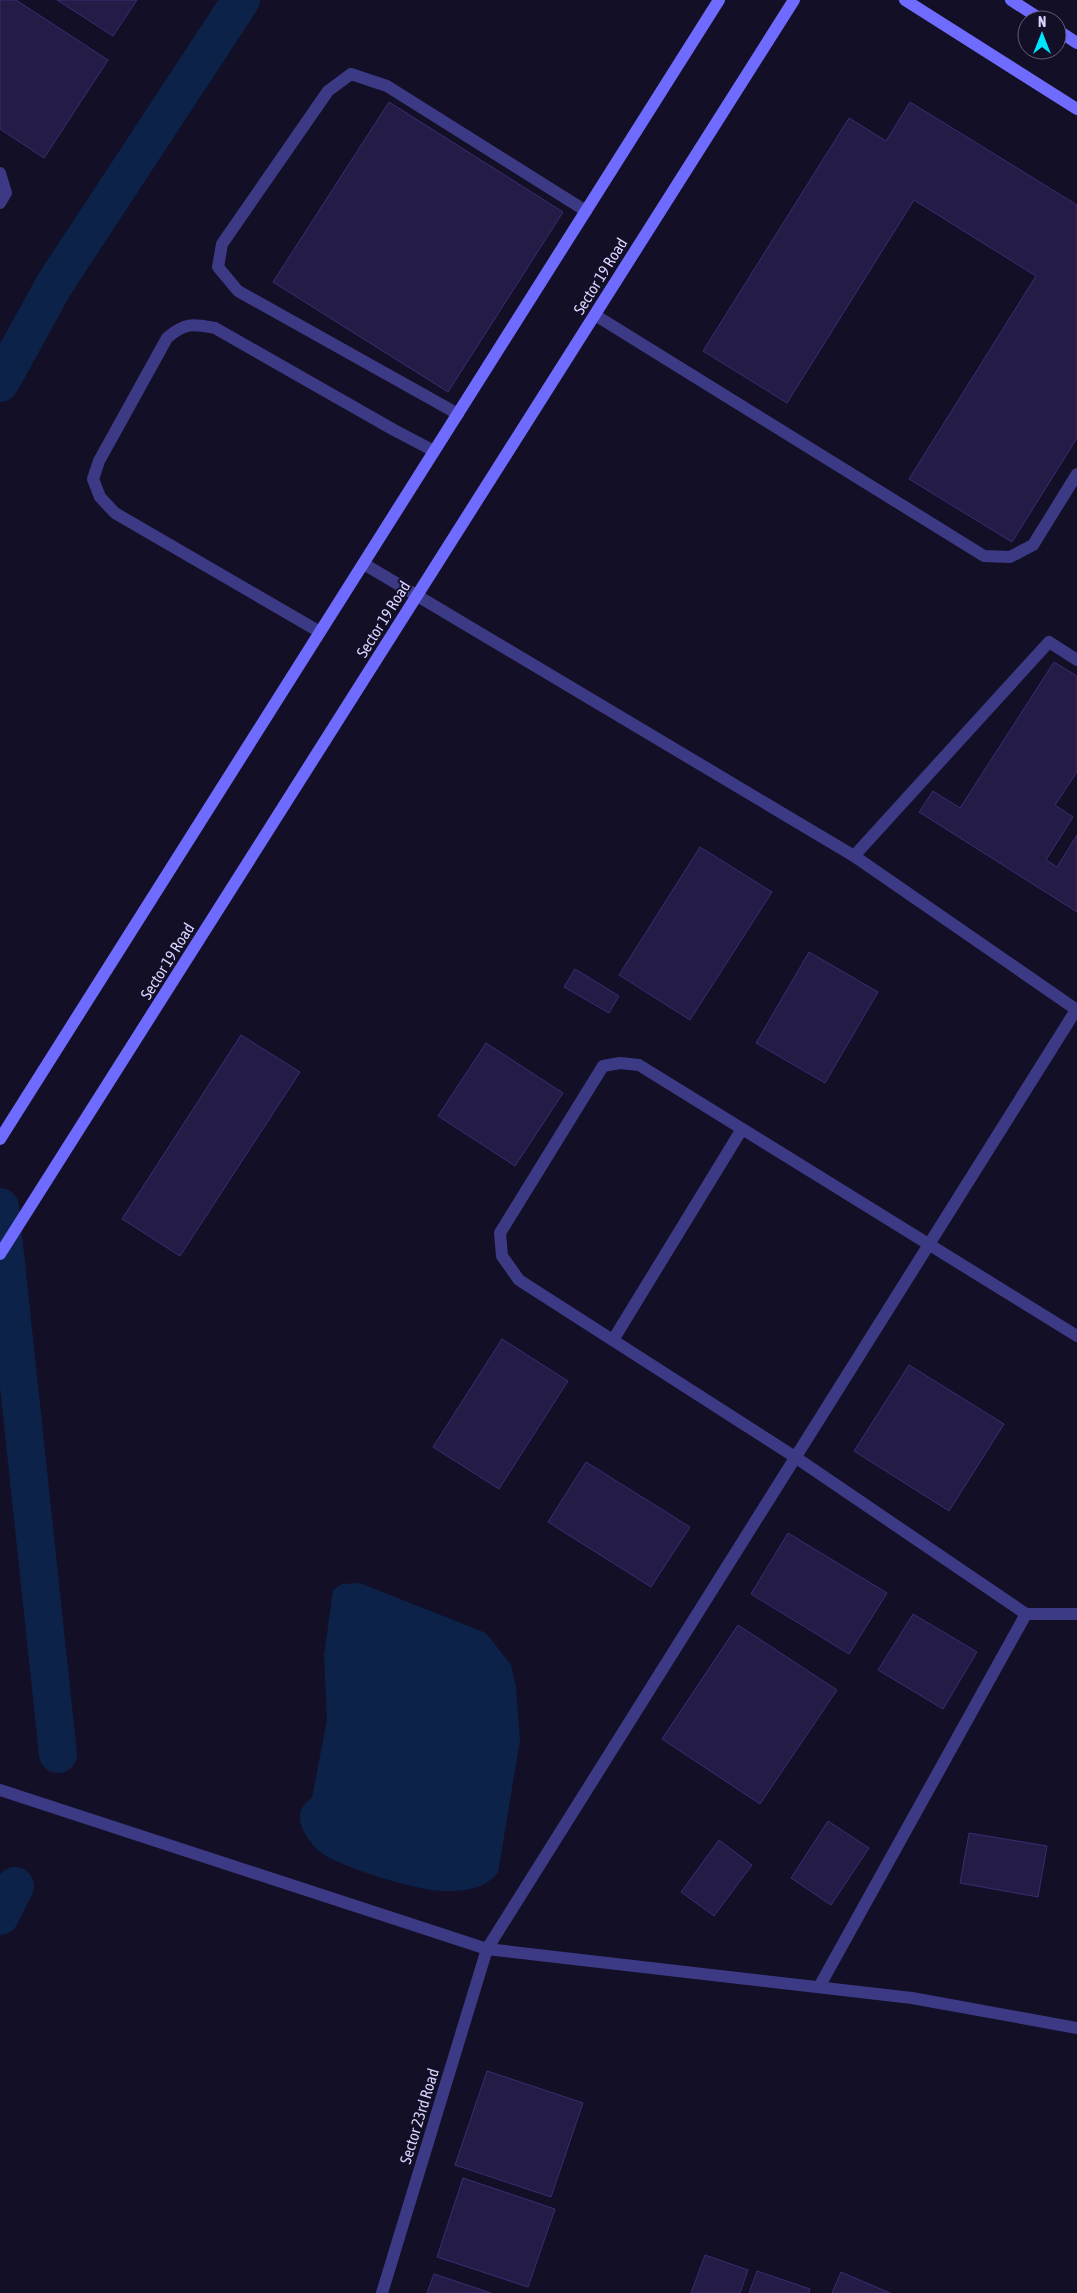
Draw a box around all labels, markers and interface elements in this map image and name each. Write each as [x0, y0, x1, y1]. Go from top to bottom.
north arrow [1017, 10, 1067, 60]
text: N [1038, 14, 1046, 30]
street label: Sector 19 Road [569, 235, 631, 317]
street label: Sector 19 Road [352, 578, 414, 660]
street label: Sector 19 Road [136, 920, 198, 1002]
street label: Sector 23rd Road [396, 2066, 442, 2166]

